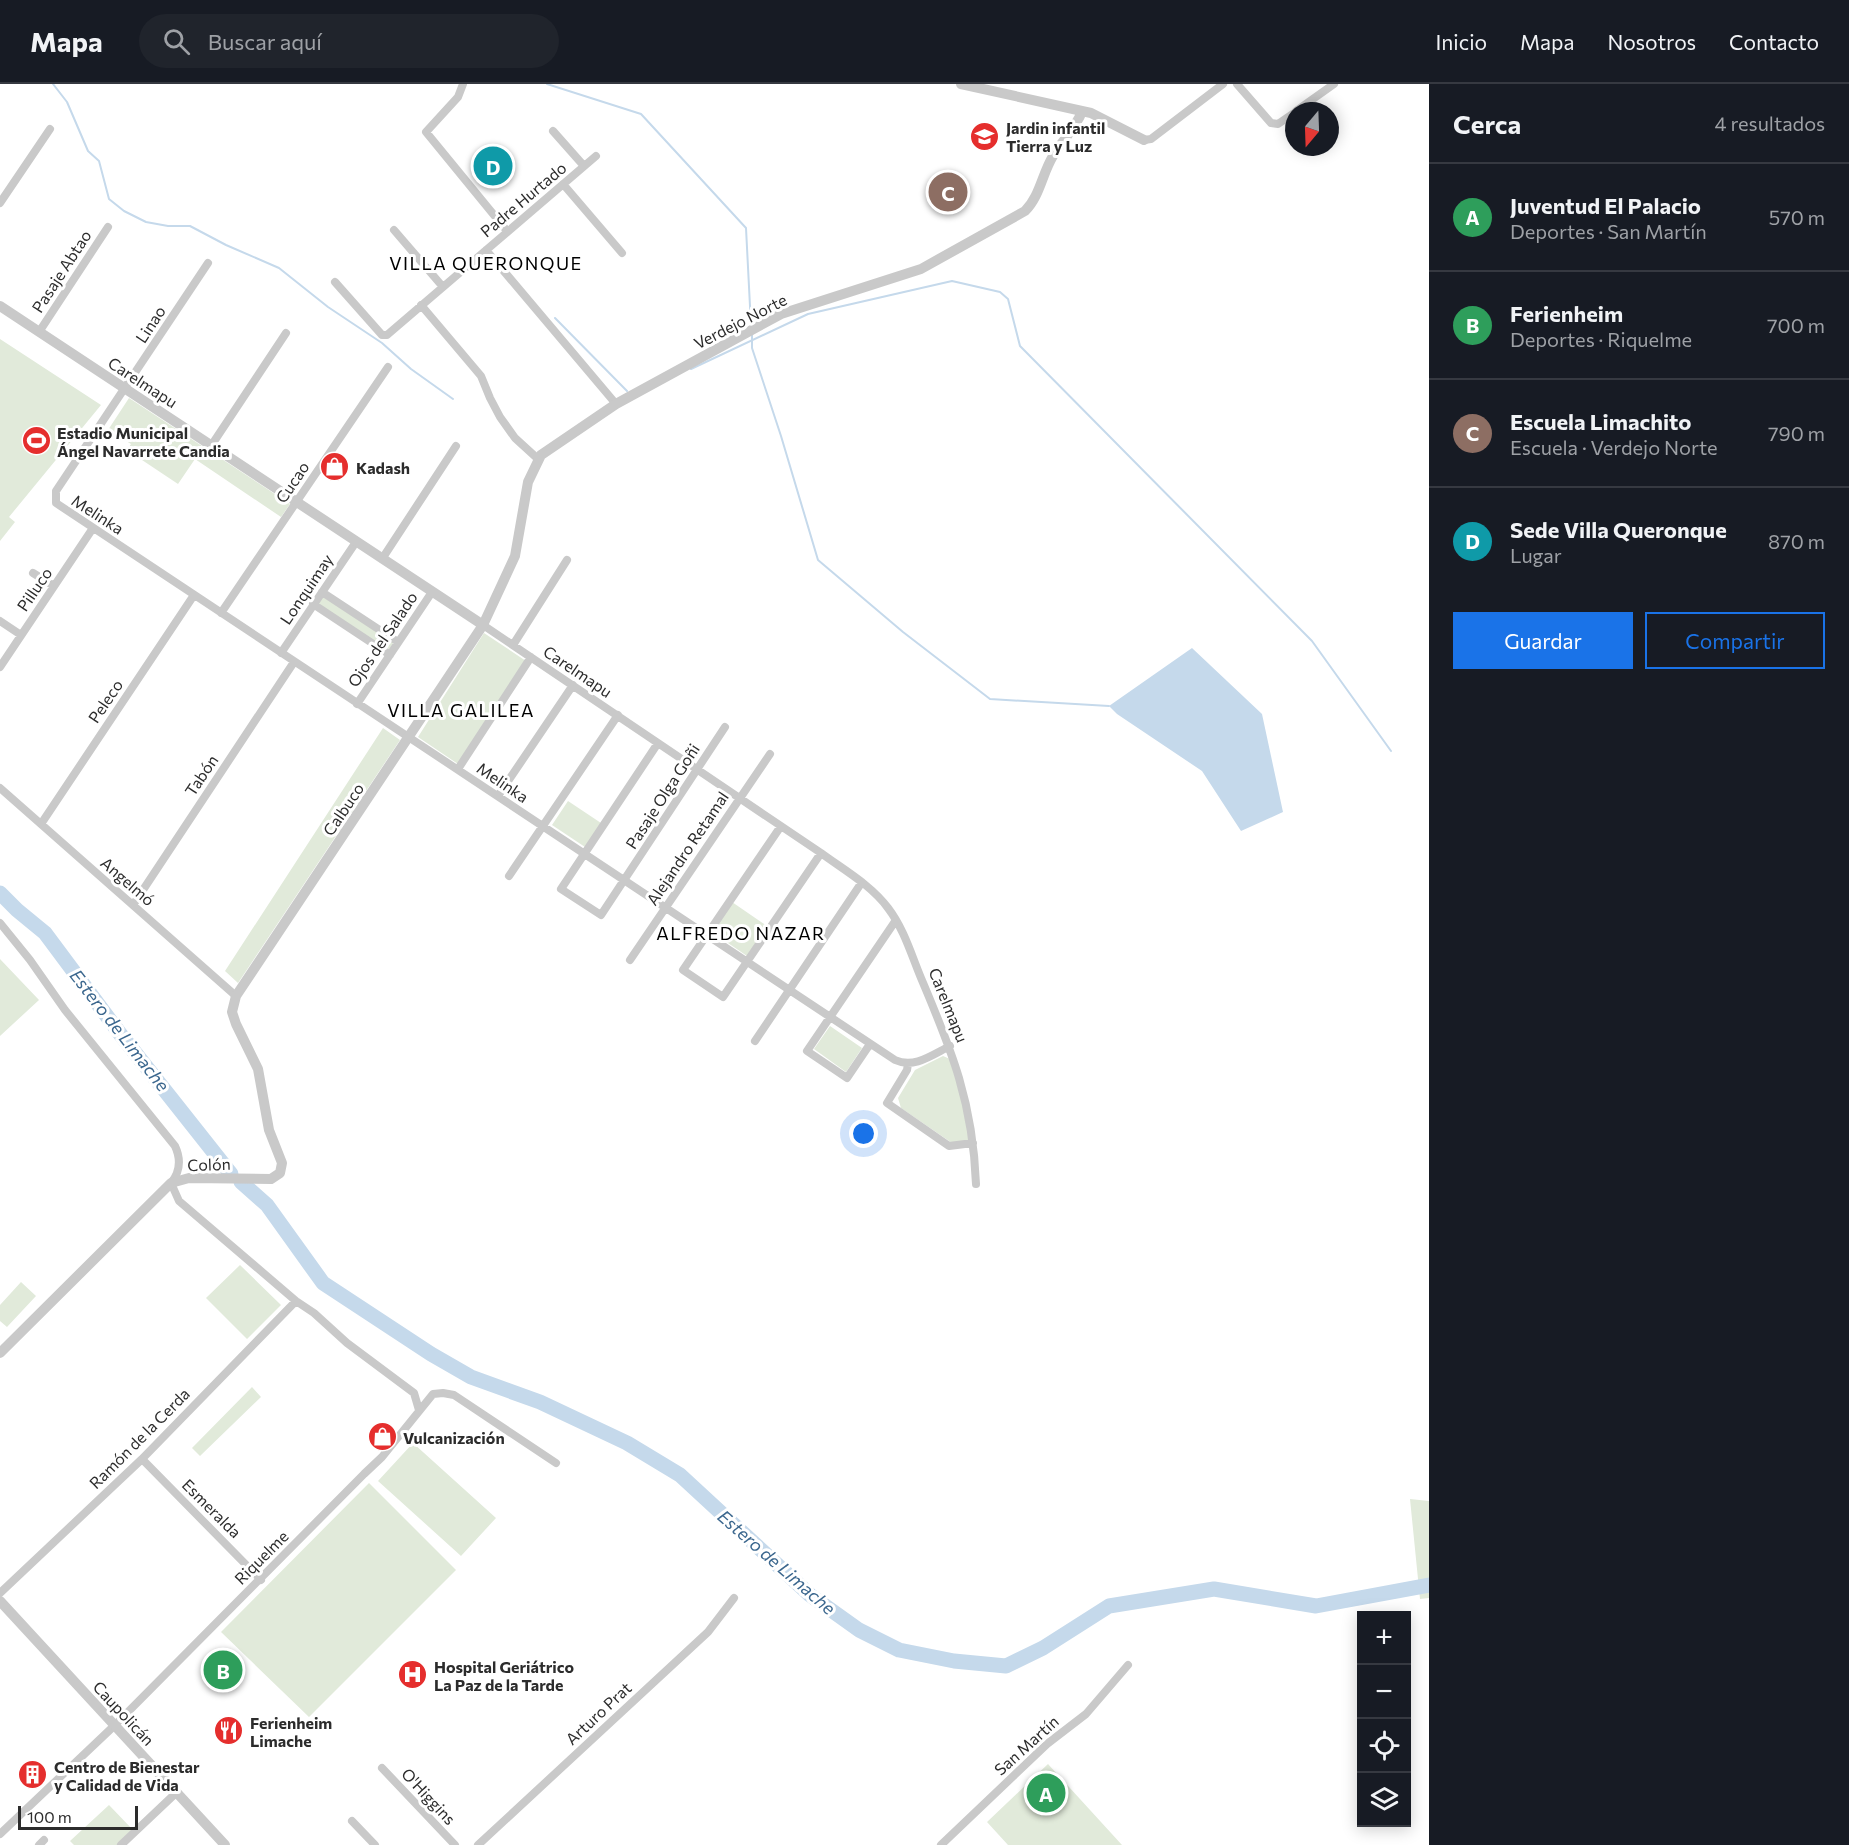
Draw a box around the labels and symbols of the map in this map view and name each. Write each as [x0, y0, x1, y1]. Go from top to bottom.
north arrow [1285, 102, 1339, 156]
place label: Jardin infantil Tierra y Luz [1006, 118, 1105, 155]
school or university icon: Jardin infantil Tierra y Luz [969, 120, 1001, 152]
pin: D [474, 144, 512, 188]
street label: Padre Hurtado [476, 158, 570, 240]
pin: C [928, 170, 968, 214]
street label: Pasaje Abtao [27, 226, 95, 316]
district label: VILLA QUERONQUE [389, 252, 583, 274]
street label: Verdejo Norte [690, 289, 790, 353]
street label: Linao [131, 302, 169, 346]
street label: Carelmapu [105, 353, 181, 411]
place label: Estadio Municipal Ángel Navarrete Candia [57, 423, 230, 460]
sports icon: Estadio Municipal Ángel Navarrete Candia [20, 425, 52, 457]
shop icon: Kadash [319, 451, 351, 483]
street label: Cucao [271, 458, 313, 506]
place label: Kadash [356, 458, 410, 477]
street label: Melinka [68, 490, 128, 538]
street label: Lonquimay [276, 550, 336, 628]
street label: Pilluco [13, 564, 55, 614]
street label: Ojos del Salado [343, 588, 421, 690]
street label: Carelmapu [540, 641, 616, 701]
street label: Peleco [84, 676, 126, 726]
district label: VILLA GALILEA [387, 699, 535, 721]
street label: Pasaje Olga Goñi [621, 740, 703, 852]
street label: Tabón [180, 751, 222, 799]
street label: Melinka [474, 758, 532, 806]
street label: Calbuco [319, 779, 367, 839]
street label: Alejandro Retamal [642, 788, 732, 908]
street label: Angelmó [97, 853, 159, 909]
district label: ALFREDO NAZAR [656, 922, 826, 944]
water label: Estero de Limache [66, 965, 175, 1096]
street label: Carelmapu [925, 965, 973, 1045]
your location [849, 1119, 878, 1148]
street label: Colón [187, 1154, 231, 1174]
street label: Ramón de la Cerda [85, 1384, 193, 1492]
shop icon: Vulcanización [366, 1421, 398, 1453]
place label: Vulcanización [403, 1428, 505, 1447]
street label: Esmeralda [179, 1475, 245, 1541]
water label: Estero de Limache [714, 1505, 841, 1619]
street label: Riquelme [230, 1526, 292, 1588]
pin: B [204, 1648, 242, 1692]
place label: Hospital Geriátrico La Paz de la Tarde [434, 1657, 574, 1694]
hospital icon: Hospital Geriátrico La Paz de la Tarde [397, 1659, 429, 1691]
street label: Caupolicán [89, 1677, 159, 1749]
street label: Arturo Prat [561, 1677, 635, 1748]
street label: San Martín [990, 1711, 1062, 1779]
place label: Ferienheim Limache [250, 1713, 332, 1750]
restaurant icon: Ferienheim Limache [213, 1715, 245, 1747]
place label: Centro de Bienestar y Calidad de Vida [54, 1757, 200, 1794]
building icon: Centro de Bienestar y Calidad de Vida [17, 1759, 49, 1791]
street label: O'Higgins [398, 1764, 460, 1828]
pin: A [1026, 1770, 1066, 1816]
scale bar [18, 1803, 138, 1830]

